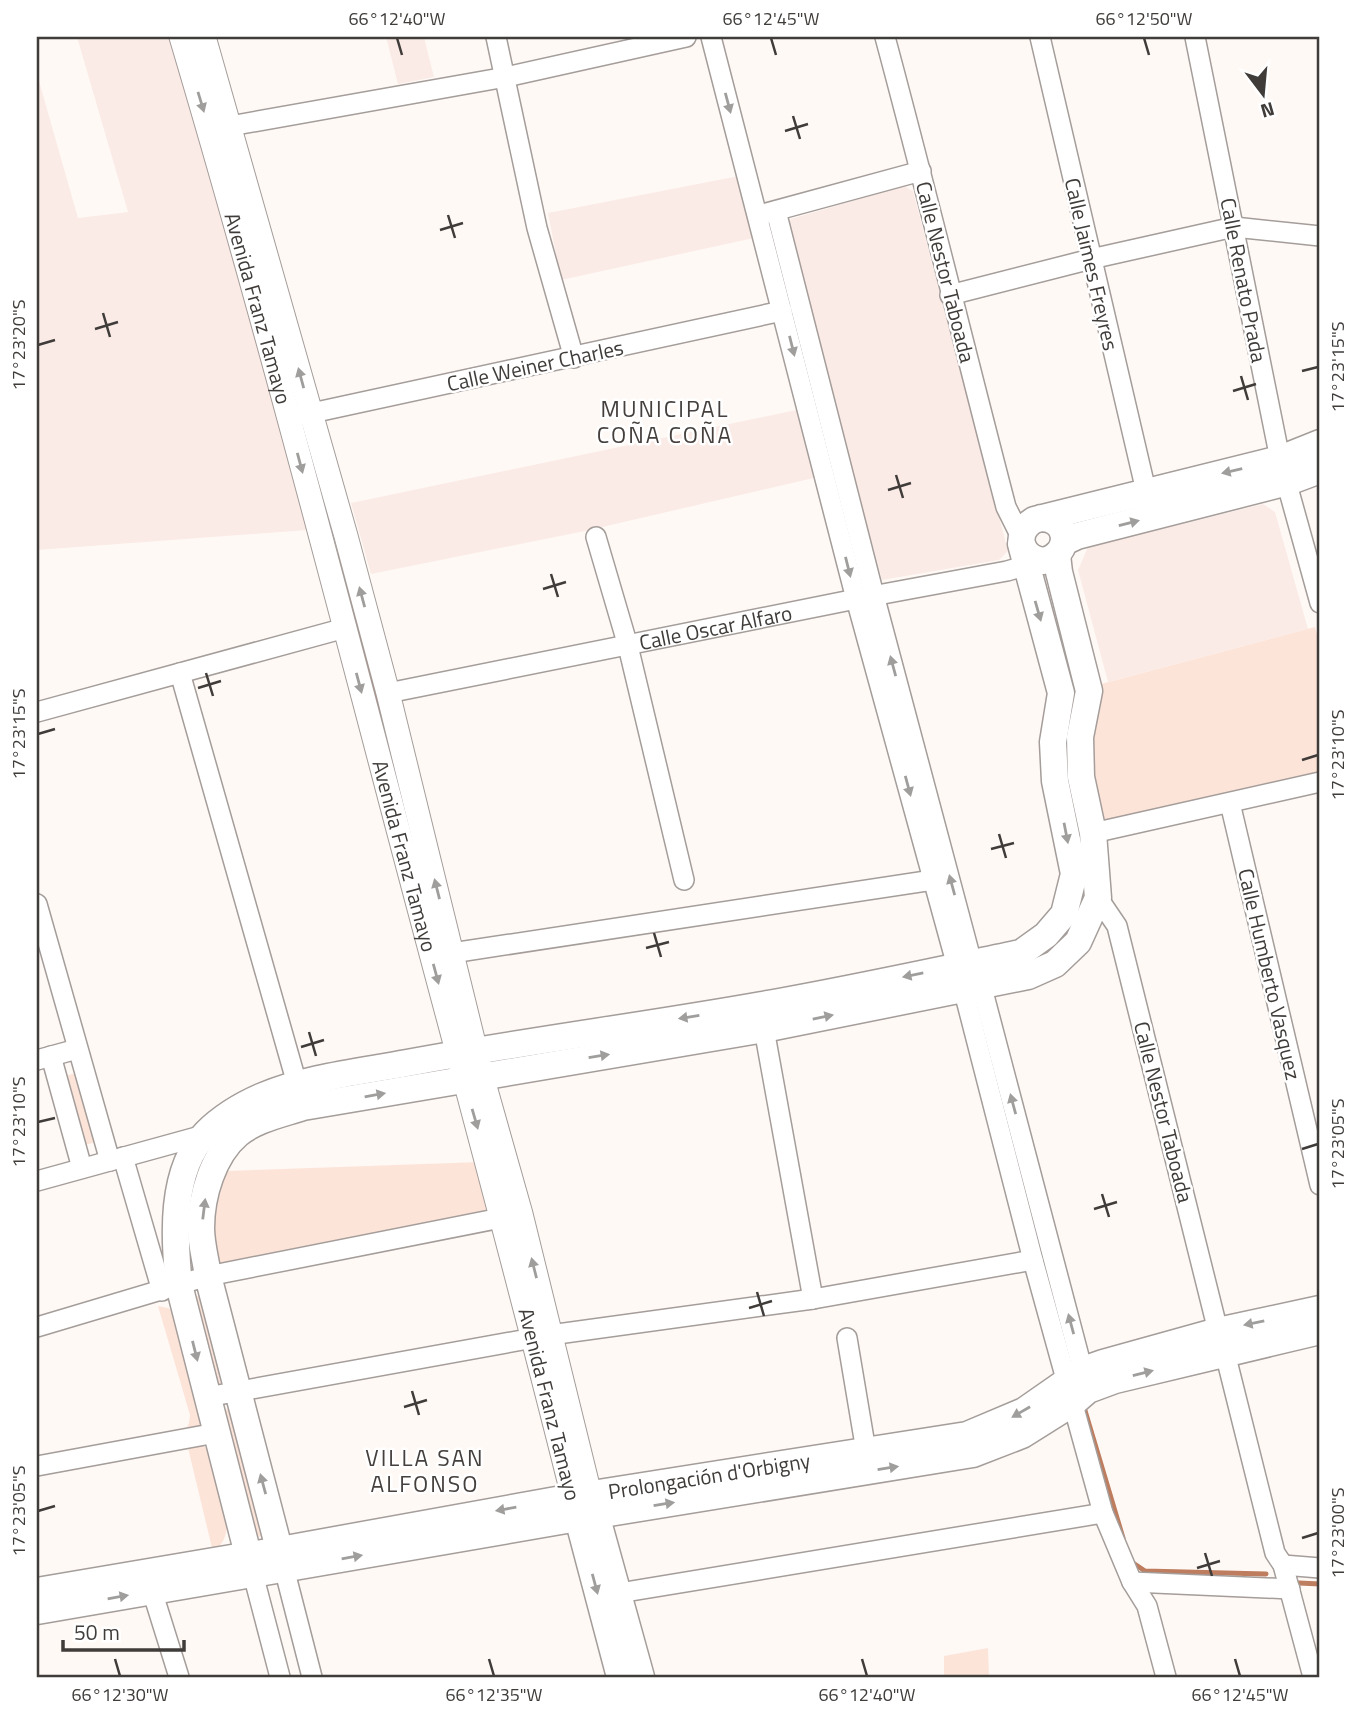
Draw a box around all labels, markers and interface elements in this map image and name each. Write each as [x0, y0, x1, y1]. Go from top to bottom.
text: 66°12'40"W [349, 5, 446, 32]
text: 66°12'45"W [723, 5, 820, 32]
text: 66°12'50"W [1096, 5, 1193, 32]
north arrow [1228, 60, 1298, 130]
one-way arrow [196, 92, 206, 113]
one-way arrow [723, 92, 734, 114]
text: N [1257, 95, 1278, 127]
street label: Calle Jaimes Freyres [1057, 175, 1127, 353]
street label: Calle Nestor Taboada [908, 178, 984, 366]
street label: Calle Renato Prada [1212, 195, 1276, 365]
street label: Avenida Franz Tamayo [217, 209, 300, 408]
text: 17°23'20"S [5, 300, 32, 390]
text: 17°23'15"S [1324, 322, 1351, 412]
street label: Calle Weiner Charles [444, 331, 626, 399]
one-way arrow [787, 336, 798, 358]
one-way arrow [295, 367, 306, 389]
district label: MUNICIPAL COÑA COÑA [597, 391, 733, 452]
one-way arrow [295, 452, 306, 474]
one-way arrow [1221, 465, 1243, 476]
one-way arrow [1118, 517, 1140, 528]
one-way arrow [843, 556, 854, 578]
one-way arrow [356, 586, 367, 608]
street label: Calle Oscar Alfaro [636, 596, 795, 658]
one-way arrow [1033, 600, 1043, 621]
one-way arrow [887, 654, 898, 676]
one-way arrow [354, 672, 365, 694]
text: 17°23'15"S [5, 689, 32, 779]
text: 17°23'10"S [1324, 710, 1351, 800]
street label: Avenida Franz Tamayo [364, 756, 446, 955]
one-way arrow [903, 776, 913, 797]
one-way arrow [1060, 822, 1071, 844]
street label: Calle Humberto Vasquez [1230, 865, 1310, 1083]
one-way arrow [946, 875, 956, 896]
one-way arrow [431, 878, 442, 900]
one-way arrow [431, 963, 442, 985]
one-way arrow [902, 970, 924, 981]
one-way arrow [812, 1011, 834, 1022]
one-way arrow [678, 1012, 700, 1023]
street label: Calle Nestor Taboada [1126, 1018, 1202, 1206]
one-way arrow [588, 1050, 610, 1061]
text: 17°23'10"S [5, 1077, 32, 1167]
one-way arrow [364, 1089, 386, 1100]
one-way arrow [1007, 1093, 1018, 1115]
text: 17°23'05"S [1324, 1099, 1351, 1189]
one-way arrow [471, 1109, 481, 1130]
one-way arrow [198, 1197, 209, 1219]
one-way arrow [528, 1257, 539, 1279]
street label: Avenida Franz Tamayo [511, 1304, 589, 1504]
one-way arrow [1065, 1313, 1076, 1335]
one-way arrow [1243, 1318, 1265, 1329]
one-way arrow [190, 1340, 201, 1362]
one-way arrow [1132, 1367, 1154, 1378]
one-way arrow [1011, 1406, 1031, 1418]
district label: VILLA SAN ALFONSO [365, 1440, 485, 1501]
street label: Prolongación d'Orbigny [606, 1444, 813, 1507]
one-way arrow [877, 1462, 899, 1473]
text: 17°23'05"S [5, 1466, 32, 1556]
one-way arrow [257, 1473, 268, 1495]
text: 17°23'00"S [1324, 1488, 1351, 1578]
one-way arrow [653, 1498, 675, 1509]
one-way arrow [495, 1504, 517, 1515]
one-way arrow [341, 1551, 363, 1562]
one-way arrow [590, 1573, 601, 1595]
one-way arrow [108, 1591, 130, 1602]
scale bar [63, 1609, 184, 1653]
text: 50 m [74, 1616, 120, 1648]
text: 66°12'30"W [72, 1681, 169, 1708]
text: 66°12'35"W [446, 1681, 543, 1708]
text: 66°12'40"W [819, 1681, 916, 1708]
text: 66°12'45"W [1192, 1681, 1289, 1708]

